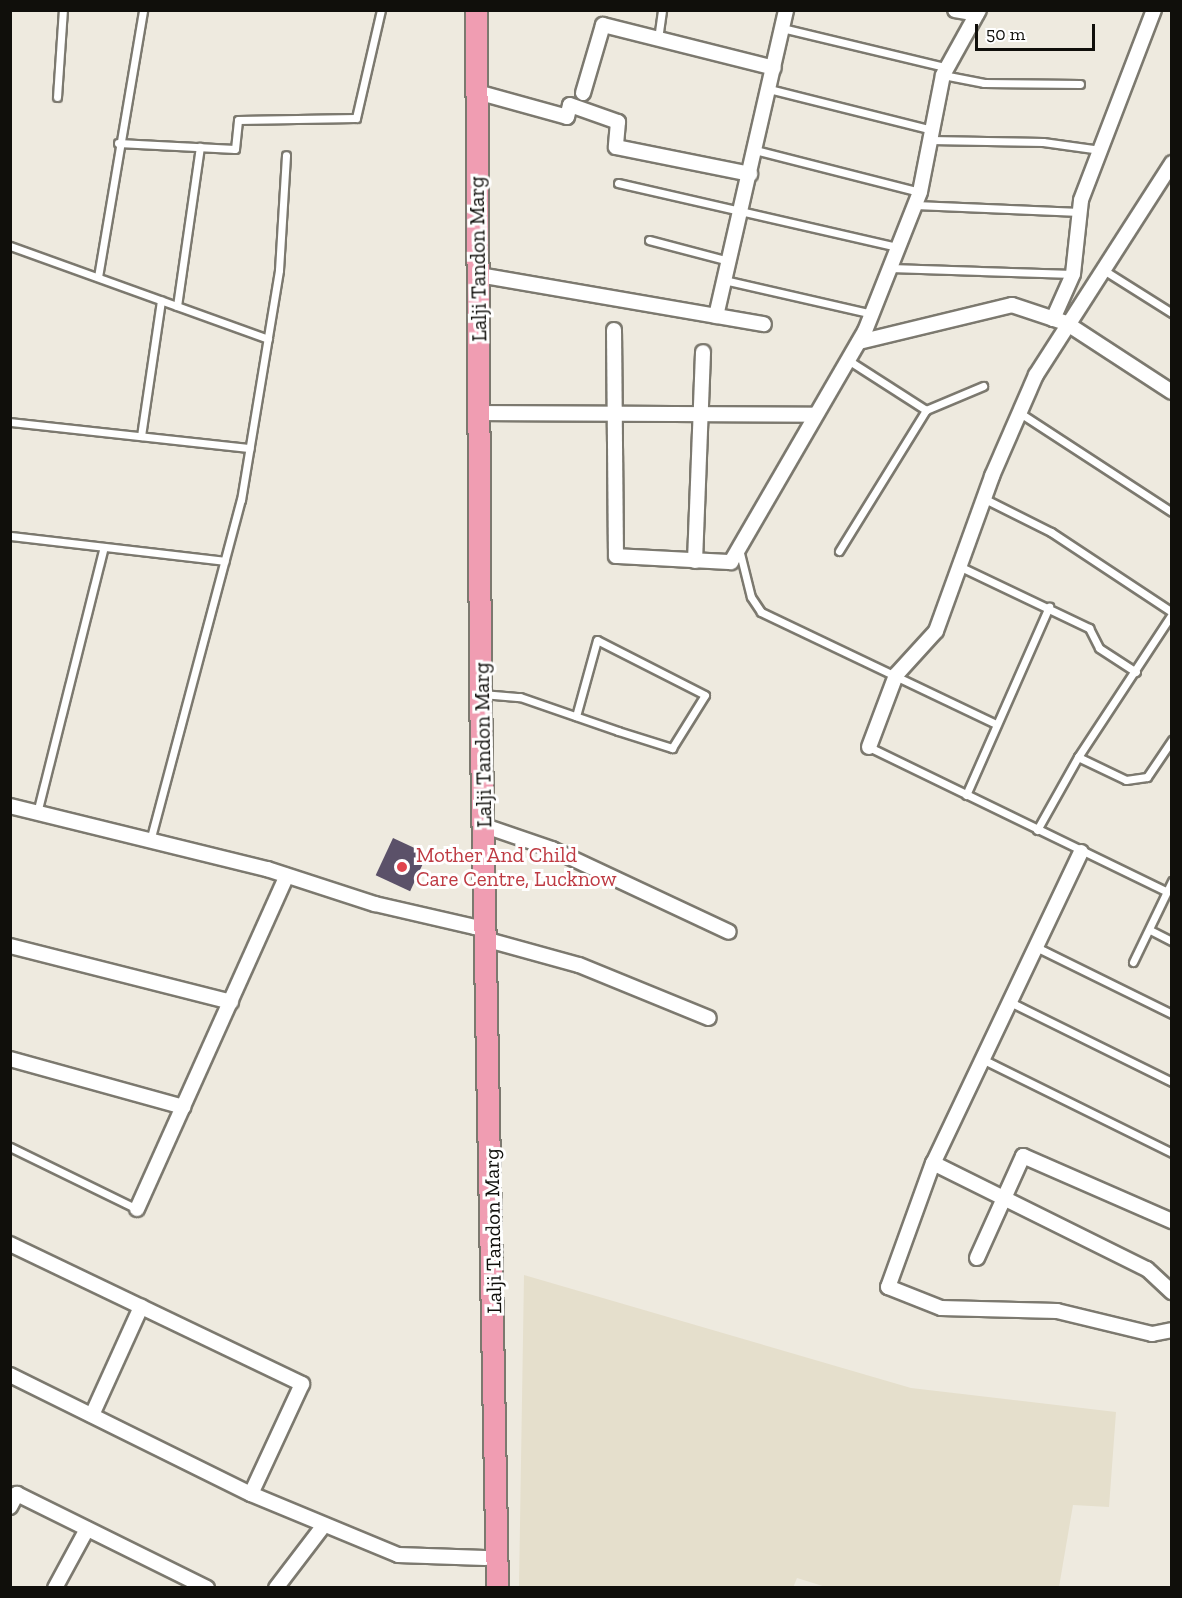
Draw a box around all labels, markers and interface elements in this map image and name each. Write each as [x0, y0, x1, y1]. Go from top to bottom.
scale bar [978, 12, 1098, 50]
text: 50 m [986, 23, 1025, 45]
street label: Lalji Tandon Marg [464, 176, 492, 342]
street label: Lalji Tandon Marg [469, 662, 497, 828]
place label: Mother And Child Care Centre, Lucknow [416, 842, 616, 892]
marker: Mother And Child Care Centre, Lucknow [393, 858, 411, 876]
street label: Lalji Tandon Marg [479, 1148, 507, 1314]

